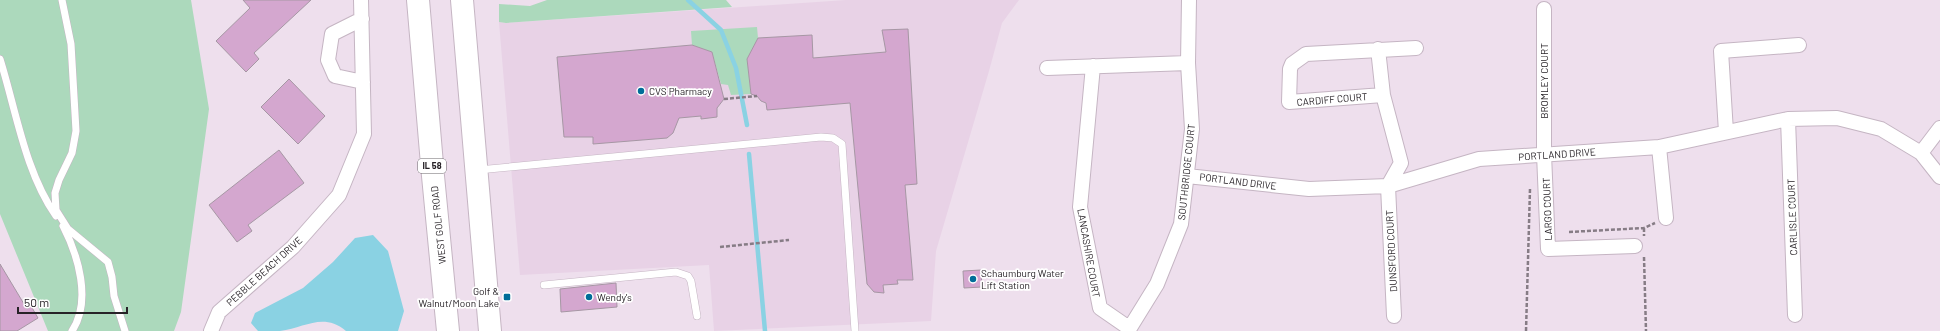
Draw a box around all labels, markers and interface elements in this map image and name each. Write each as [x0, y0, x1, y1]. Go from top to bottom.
street label: BROMLEY COURT [1538, 43, 1550, 119]
place label: CVS Pharmacy [649, 85, 712, 97]
marker: CVS Pharmacy [636, 86, 646, 96]
street label: CARDIFF COURT [1296, 90, 1368, 108]
street label: SOUTHBRIDGE COURT [1175, 123, 1197, 221]
street label: PORTLAND DRIVE [1518, 145, 1596, 163]
road number: IL 58 [418, 159, 446, 173]
street label: PORTLAND DRIVE [1199, 170, 1277, 192]
street label: LARGO COURT [1540, 177, 1554, 241]
street label: CARLISLE COURT [1785, 178, 1799, 256]
street label: WEST GOLF ROAD [428, 185, 448, 265]
street label: LANCASHIRE COURT [1075, 207, 1103, 299]
street label: DUNSFORD COURT [1383, 209, 1399, 292]
street label: PEBBLE BEACH DRIVE [224, 234, 304, 308]
place label: Schaumburg Water Lift Station [981, 267, 1064, 291]
marker: Schaumburg Water Lift Station [968, 274, 978, 284]
place label: Golf & Walnut/Moon Lake [419, 285, 499, 309]
scale bar [18, 289, 127, 315]
place label: Wendy's [597, 291, 632, 303]
marker: Golf & Walnut/Moon Lake [502, 292, 512, 302]
marker: Wendy's [584, 292, 594, 302]
text: 50 m [24, 295, 49, 309]

